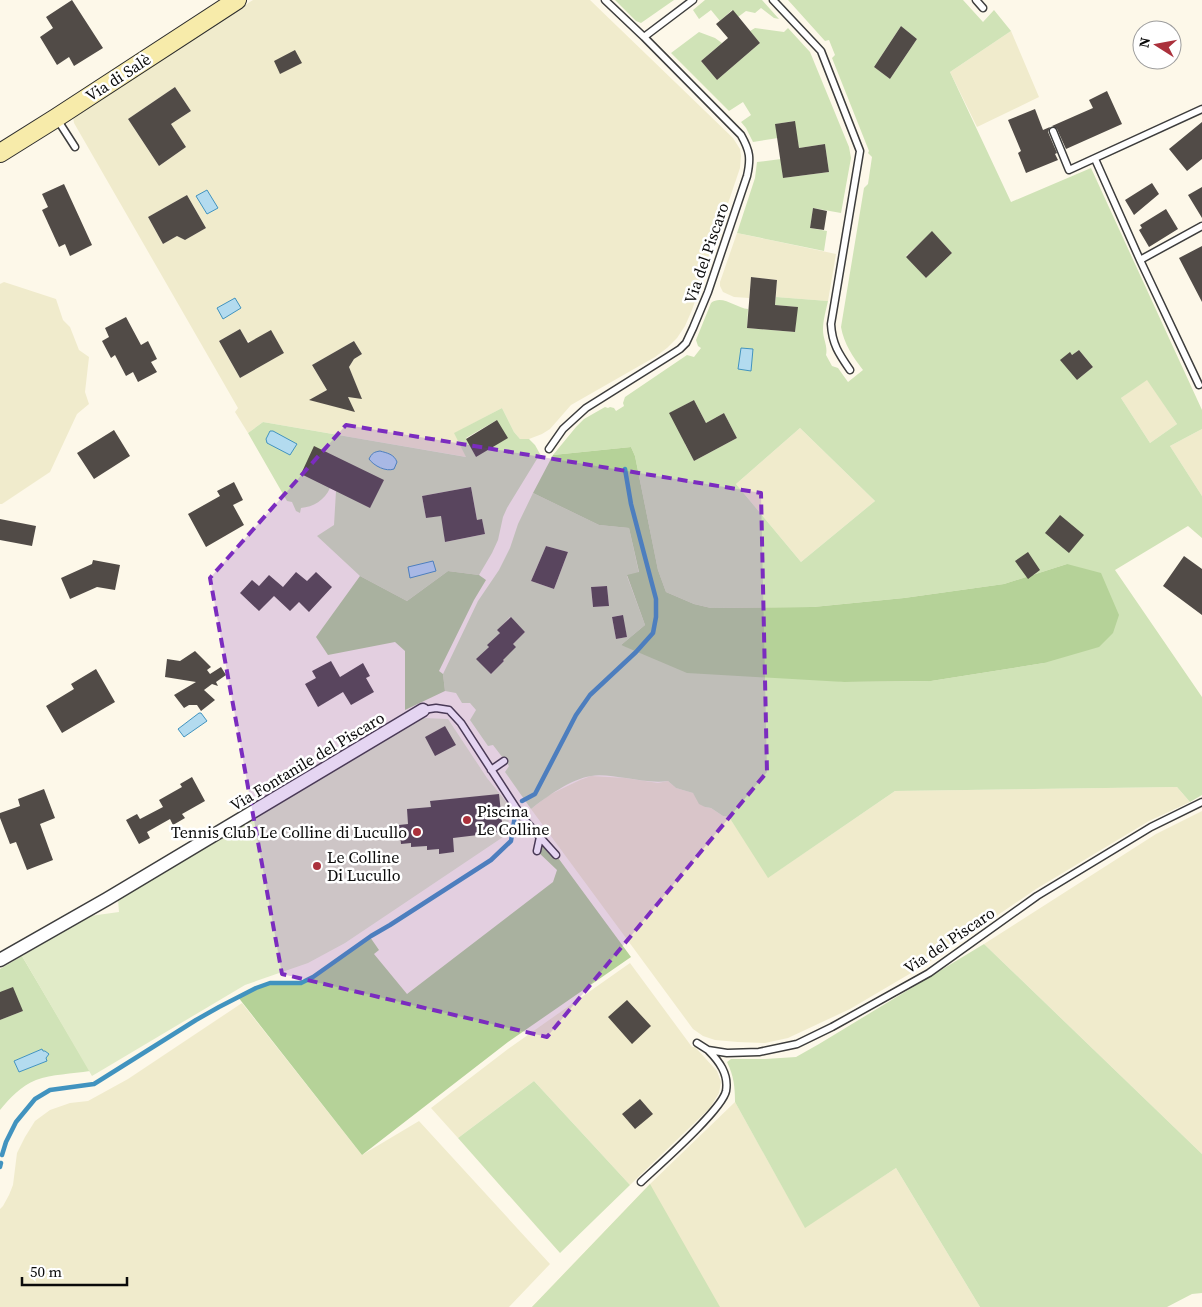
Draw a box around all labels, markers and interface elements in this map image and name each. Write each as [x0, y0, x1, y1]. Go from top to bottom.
north arrow [1132, 20, 1182, 70]
text: N [1133, 36, 1155, 49]
street label: Via di Salè [81, 48, 155, 106]
street label: Via del Piscaro [678, 200, 734, 306]
street label: Via Fontanile del Piscaro [226, 706, 388, 816]
place label: Piscina Le Colline [477, 800, 549, 840]
marker: Piscina Le Colline [461, 814, 473, 826]
place label: Tennis Club Le Colline di Lucullo [171, 821, 407, 843]
marker: Tennis Club Le Colline di Lucullo [411, 826, 423, 838]
place label: Le Colline Di Lucullo [327, 846, 401, 886]
marker: Le Colline Di Lucullo [311, 860, 323, 872]
street label: Via del Piscaro [899, 901, 999, 978]
scale bar [22, 1254, 128, 1286]
text: 50 m [30, 1261, 62, 1282]

